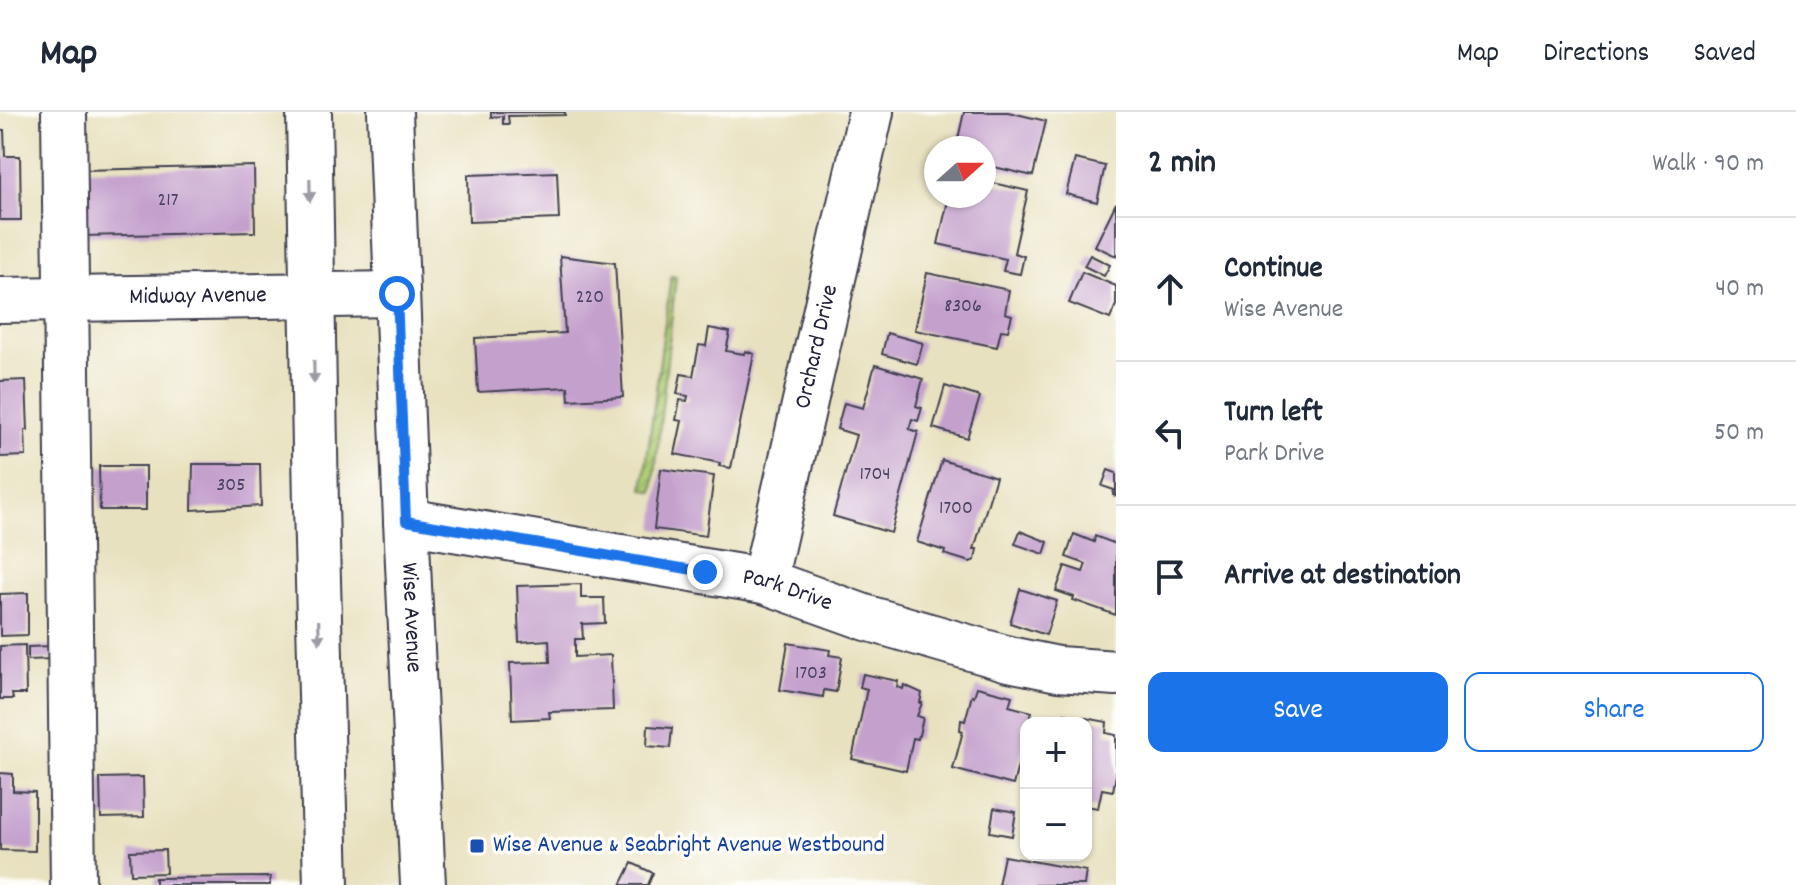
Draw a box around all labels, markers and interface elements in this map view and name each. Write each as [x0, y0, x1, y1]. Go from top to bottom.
text: Map [40, 28, 98, 83]
text: Map [1457, 35, 1499, 75]
text: Directions [1543, 35, 1649, 75]
text: Saved [1693, 35, 1756, 75]
north arrow [924, 136, 996, 208]
text: 2 min [1148, 140, 1216, 189]
text: Walk · 90 m [1652, 146, 1764, 183]
one-way arrow [304, 178, 317, 203]
house number: 217 [158, 187, 178, 215]
text: Continue [1224, 249, 1323, 292]
icon: ahead [1148, 267, 1192, 311]
text: 40 m [1715, 271, 1764, 308]
route start [379, 276, 415, 312]
street label: Midway Avenue [129, 279, 267, 315]
street label: Orchard Drive [787, 282, 848, 412]
house number: 220 [576, 284, 604, 312]
text: Wise Avenue [1224, 292, 1343, 329]
house number: 8306 [944, 293, 982, 321]
one-way arrow [308, 360, 321, 385]
text: Turn left [1224, 393, 1323, 436]
icon: left [1148, 411, 1192, 455]
text: 50 m [1714, 415, 1764, 452]
text: Park Drive [1224, 436, 1324, 473]
house number: 1704 [859, 461, 891, 489]
house number: 305 [216, 472, 246, 500]
house number: 1700 [939, 495, 973, 523]
route end [687, 554, 723, 590]
icon: arrive [1148, 555, 1192, 599]
text: Arrive at destination [1224, 556, 1461, 599]
street label: Park Drive [740, 561, 837, 621]
street label: Wise Avenue [391, 562, 430, 673]
one-way arrow [313, 620, 326, 645]
house number: 1703 [795, 660, 827, 688]
button: Save [1148, 672, 1448, 752]
button: Share [1464, 672, 1764, 752]
map controls [1020, 717, 1092, 861]
button: + [1020, 717, 1092, 789]
button: − [1020, 789, 1092, 861]
place label: Wise Avenue & Seabright Avenue Westbound [493, 829, 885, 863]
marker: Wise Avenue & Seabright Avenue Westbound [468, 837, 486, 855]

